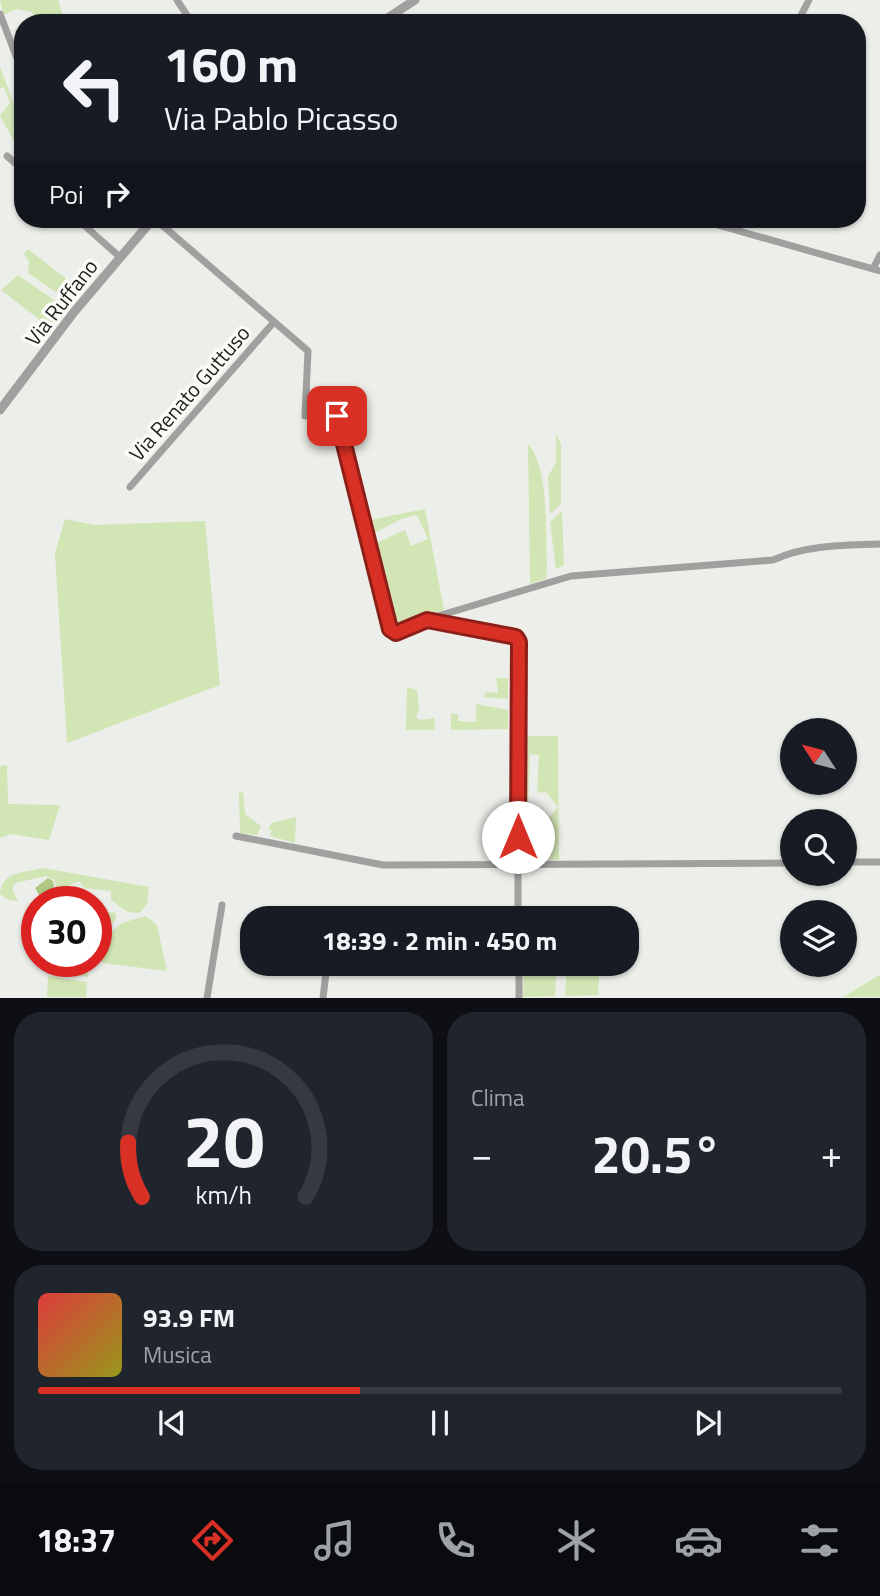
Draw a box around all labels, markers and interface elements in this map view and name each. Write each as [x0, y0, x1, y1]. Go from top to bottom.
text: 160 m [164, 26, 298, 101]
icon: left [49, 42, 140, 133]
text: Via Pablo Picasso [164, 94, 398, 142]
text: Poi [49, 175, 84, 214]
icon: right [98, 175, 136, 213]
street label: Via Ruffano [17, 252, 105, 352]
street label: Via Renato Guttuso [121, 318, 257, 468]
pin [307, 386, 367, 446]
icon: arrive [318, 397, 356, 435]
north arrow [780, 718, 858, 794]
map controls [780, 718, 857, 977]
position arrow [481, 800, 555, 874]
button: search [780, 809, 857, 886]
speed limit sign: 30 [21, 886, 112, 977]
button: layers [780, 900, 857, 977]
text: 18:39 · 2 min · 450 m [322, 921, 557, 960]
text: Clima [471, 1080, 525, 1115]
text: 20 [183, 1086, 264, 1196]
text: 20.5° [592, 1114, 721, 1193]
text: − [471, 1125, 492, 1183]
text: + [821, 1125, 842, 1183]
text: km/h [195, 1176, 252, 1214]
text: 93.9 FM [143, 1298, 235, 1337]
text: Musica [143, 1337, 212, 1372]
icon: previous [153, 1404, 191, 1442]
icon: pause [421, 1404, 459, 1442]
icon: next [689, 1404, 727, 1442]
text: 18:37 [36, 1516, 116, 1564]
icon: directions [188, 1516, 237, 1565]
icon: music [310, 1516, 359, 1565]
icon: phone [431, 1516, 480, 1565]
icon: climate [552, 1516, 601, 1565]
icon: car [674, 1516, 723, 1565]
icon: filters [795, 1516, 844, 1565]

